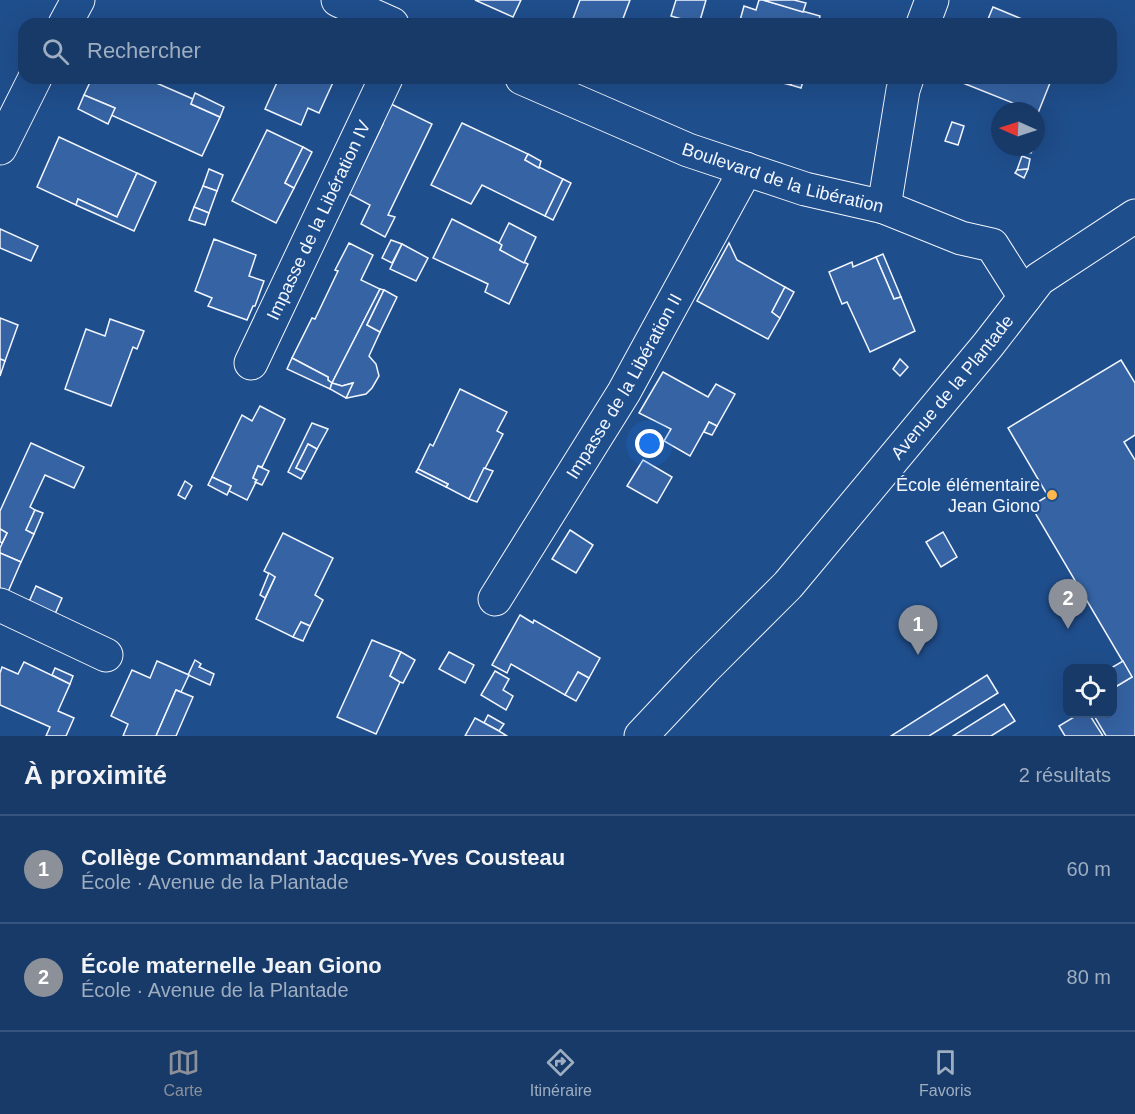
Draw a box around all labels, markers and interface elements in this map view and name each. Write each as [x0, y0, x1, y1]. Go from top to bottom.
search box [18, 18, 1117, 84]
icon: search [39, 35, 72, 68]
text: Rechercher [87, 38, 201, 63]
north arrow [991, 102, 1045, 156]
street label: Impasse de la Libération IV [263, 117, 374, 323]
street label: Boulevard de la Libération [680, 139, 886, 217]
street label: Impasse de la Libération II [562, 290, 686, 483]
street label: Avenue de la Plantade [887, 311, 1018, 463]
your location [635, 429, 664, 458]
place label: École élémentaire Jean Giono [896, 475, 1040, 516]
marker: École élémentaire Jean Giono [1045, 488, 1059, 502]
pin: 2 [1048, 580, 1088, 629]
pin: 1 [898, 606, 938, 655]
map controls [1063, 664, 1117, 718]
button: locate [1063, 664, 1117, 718]
text: À proximité [24, 760, 167, 790]
text: 2 résultats [1019, 764, 1111, 786]
text: Collège Commandant Jacques-Yves Cousteau [81, 845, 565, 870]
text: 1 [38, 858, 49, 880]
text: 60 m [1067, 858, 1111, 880]
text: École · Avenue de la Plantade [81, 871, 349, 893]
text: École maternelle Jean Giono [81, 953, 382, 978]
text: 2 [38, 966, 49, 988]
text: 80 m [1067, 966, 1111, 988]
text: École · Avenue de la Plantade [81, 979, 349, 1001]
tab: Carte [164, 1046, 203, 1100]
tab: Itinéraire [530, 1046, 592, 1100]
tab: Favoris [919, 1046, 971, 1100]

